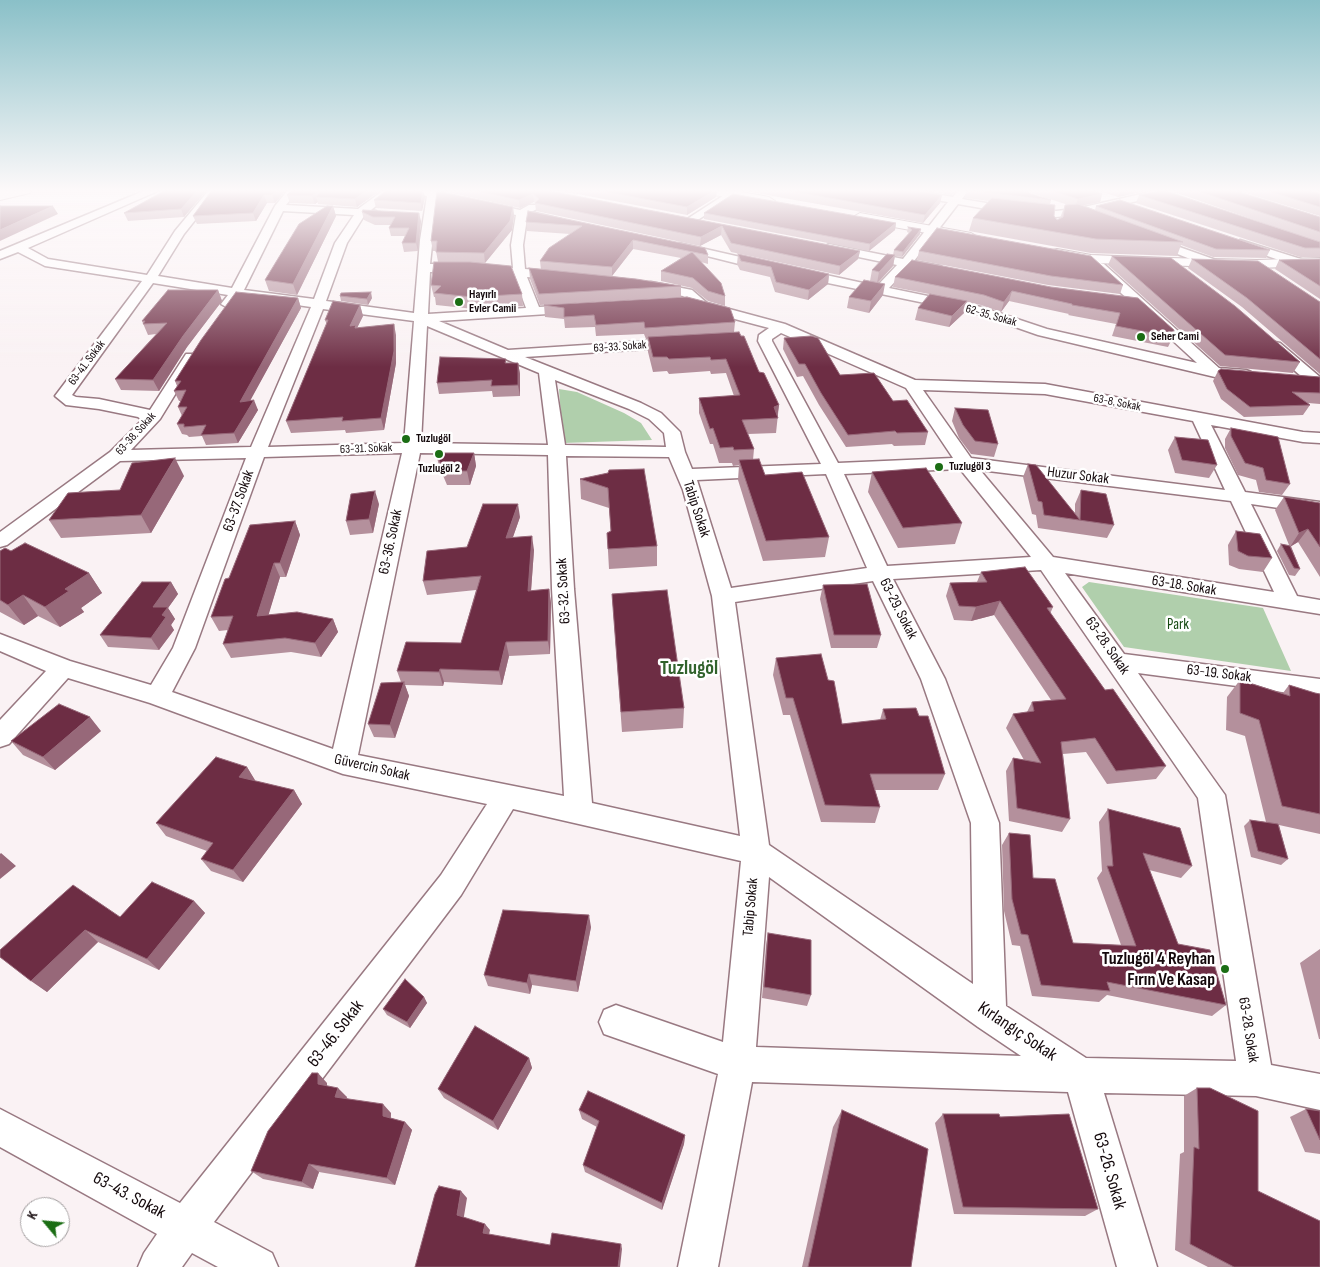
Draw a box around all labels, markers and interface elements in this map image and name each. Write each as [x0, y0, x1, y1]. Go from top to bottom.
place label: Hayırlı Evler Camii [469, 288, 516, 316]
marker: Hayırlı Evler Camii [453, 296, 465, 308]
street label: 62-35. Sokak [964, 302, 1018, 330]
place label: Seher Cami [1151, 330, 1199, 344]
marker: Seher Cami [1135, 331, 1147, 343]
street label: 63-41. Sokak [65, 338, 109, 388]
street label: 63-33. Sokak [593, 338, 647, 356]
street label: 63-8. Sokak [1092, 391, 1142, 415]
street label: 63-38. Sokak [113, 409, 159, 459]
place label: Tuzlugöl [416, 432, 451, 446]
marker: Tuzlugöl [400, 433, 412, 445]
street label: 63-31. Sokak [340, 441, 392, 457]
marker: Tuzlugöl 2 [433, 448, 445, 460]
place label: Tuzlugöl 3 [949, 460, 991, 474]
marker: Tuzlugöl 3 [933, 461, 945, 473]
place label: Tuzlugöl 2 [418, 462, 460, 476]
street label: Huzur Sokak [1046, 463, 1110, 489]
street label: 63-37. Sokak [220, 468, 258, 534]
street label: Tabip Sokak [678, 478, 714, 540]
street label: 63-36. Sokak [375, 508, 407, 576]
street label: 63-32. Sokak [553, 558, 575, 624]
street label: 63-18. Sokak [1150, 572, 1218, 600]
street label: 63-29. Sokak [875, 576, 921, 642]
street label: 63-28. Sokak [1081, 614, 1133, 678]
park label: Park [1167, 616, 1189, 634]
district label: Tuzlugöl [660, 657, 718, 681]
street label: 63-19. Sokak [1186, 661, 1252, 687]
street label: Güvercin Sokak [332, 751, 412, 785]
street label: Tabip Sokak [739, 877, 763, 937]
place label: Tuzlugöl 4 Reyhan Fırın Ve Kasap [1102, 948, 1215, 991]
marker: Tuzlugöl 4 Reyhan Fırın Ve Kasap [1219, 963, 1231, 975]
street label: 63-46. Sokak [303, 996, 369, 1072]
street label: 63-28. Sokak [1234, 996, 1262, 1064]
street label: Kırlangıç Sokak [973, 998, 1061, 1066]
street label: 63-26. Sokak [1088, 1130, 1130, 1212]
street label: 63-43. Sokak [89, 1168, 169, 1224]
north arrow [20, 1197, 70, 1247]
text: K [23, 1208, 41, 1222]

